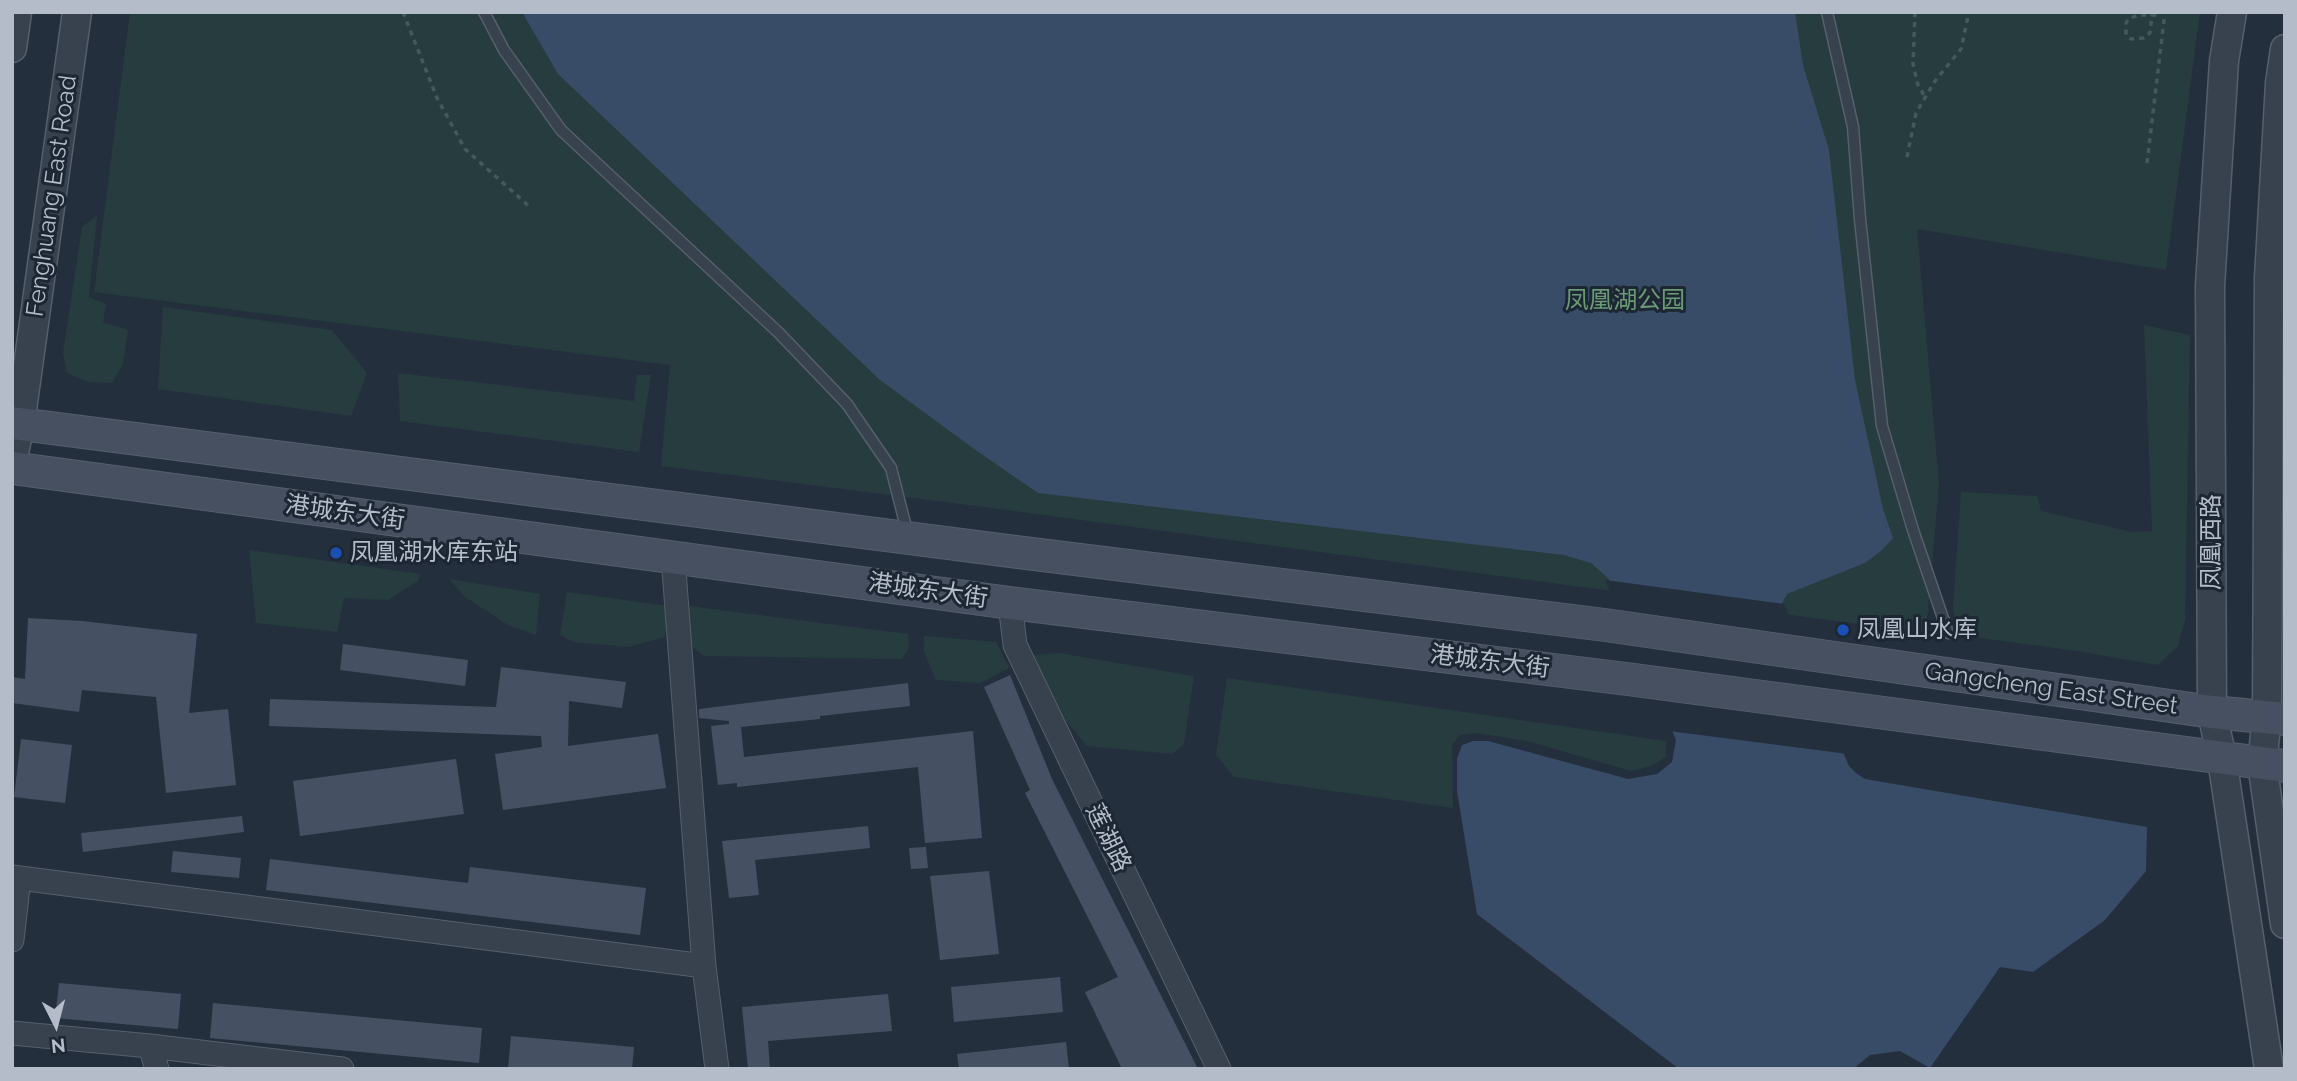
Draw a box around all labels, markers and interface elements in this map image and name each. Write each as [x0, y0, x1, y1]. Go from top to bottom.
street label: Fenghuang East Road [21, 73, 83, 319]
park label: 凤凰湖公园 [1565, 287, 1685, 315]
street label: 港城东大街 [284, 490, 406, 536]
street label: 凤凰西路 [2198, 494, 2226, 590]
place label: 凤凰湖水库东站 [350, 539, 518, 567]
marker: 凤凰湖水库东站 [328, 545, 344, 561]
street label: 港城东大街 [867, 568, 989, 614]
place label: 凤凰山水库 [1857, 616, 1977, 644]
marker: 凤凰山水库 [1835, 622, 1851, 638]
street label: 港城东大街 [1429, 640, 1551, 684]
street label: Gangcheng East Street [1923, 657, 2179, 721]
street label: 莲湖路 [1079, 799, 1137, 877]
north arrow [21, 990, 91, 1060]
text: N [50, 1034, 67, 1058]

